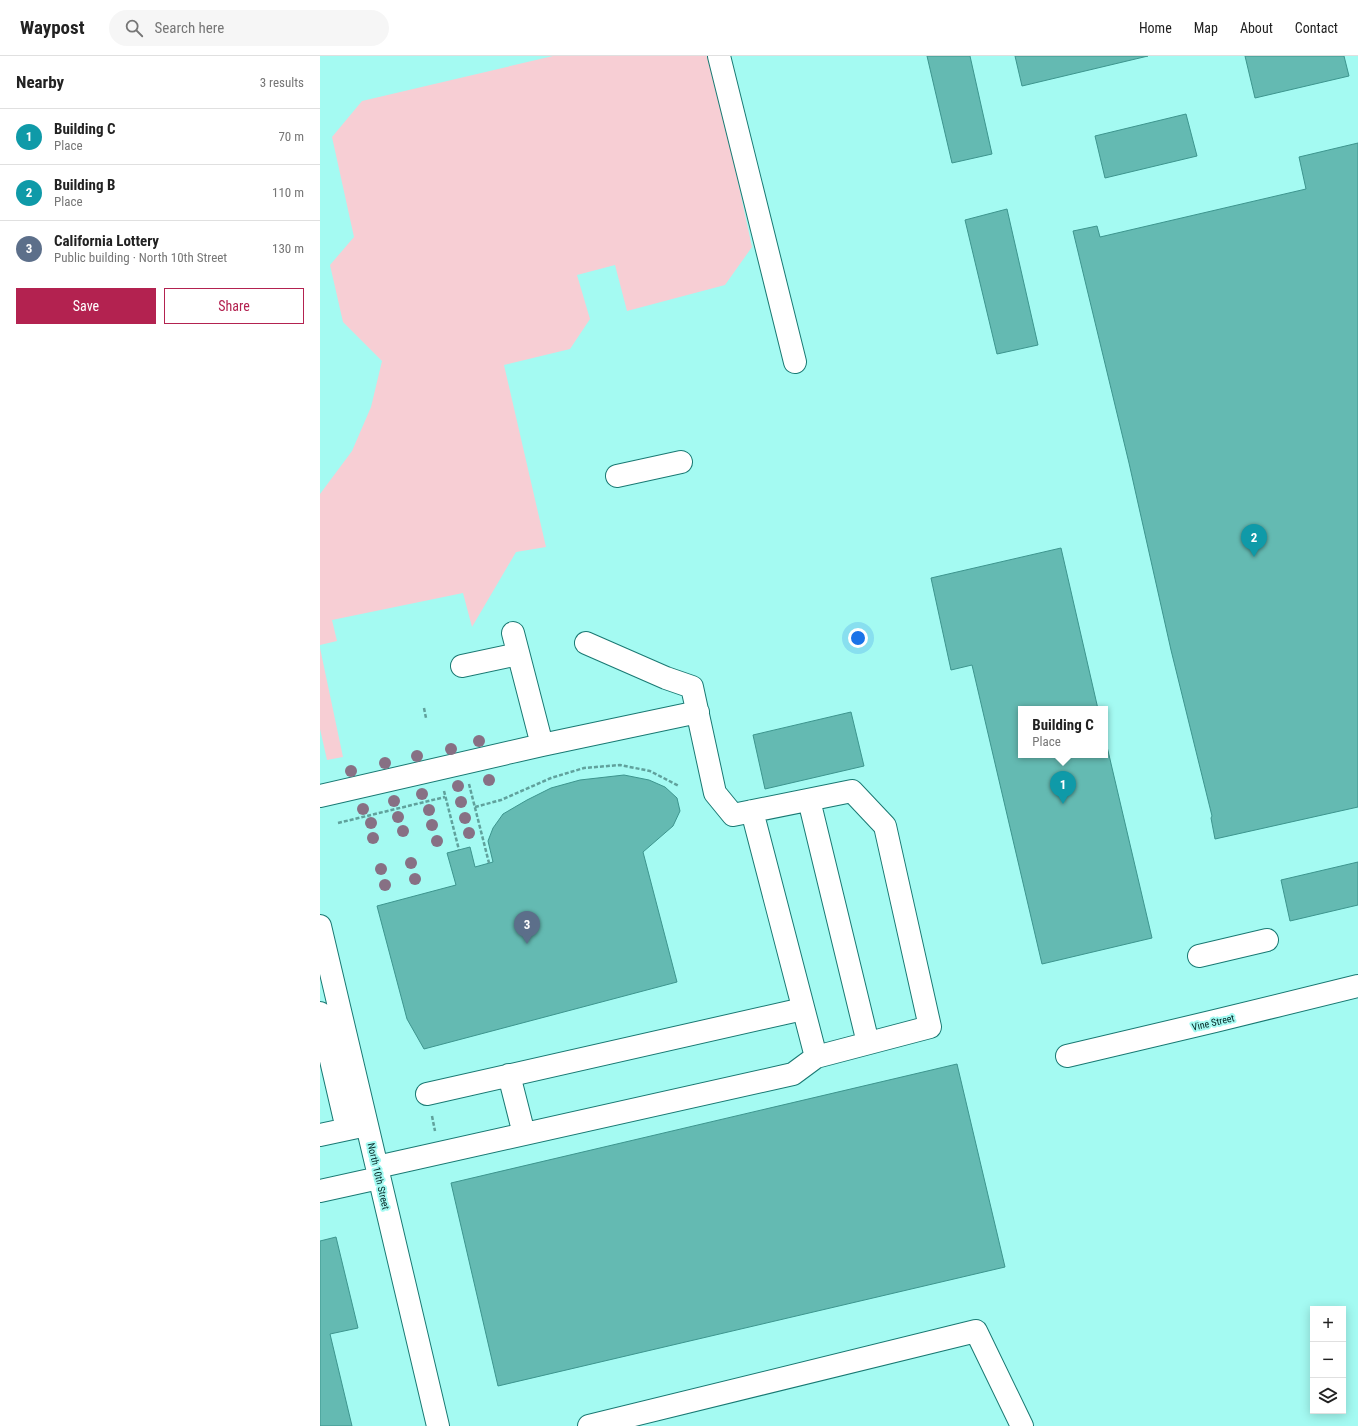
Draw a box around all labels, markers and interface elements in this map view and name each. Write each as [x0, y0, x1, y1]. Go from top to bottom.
search box [109, 10, 389, 46]
text: Waypost [20, 16, 85, 39]
icon: search [123, 17, 145, 39]
text: Search here [155, 19, 224, 37]
text: Home [1139, 20, 1172, 36]
text: Map [1194, 20, 1218, 36]
text: About [1240, 20, 1273, 36]
text: Contact [1295, 20, 1338, 36]
text: Nearby [16, 72, 64, 92]
text: 3 results [260, 75, 304, 90]
text: Building C [54, 120, 116, 138]
text: 1 [26, 129, 32, 144]
text: 70 m [278, 129, 304, 144]
text: Place [54, 138, 83, 153]
text: Building B [54, 176, 115, 194]
text: 2 [26, 185, 32, 200]
text: 110 m [272, 185, 304, 200]
text: Place [54, 194, 83, 209]
text: California Lottery [54, 232, 159, 250]
text: 3 [26, 241, 32, 256]
text: 130 m [272, 241, 304, 256]
text: Public building · North 10th Street [54, 250, 227, 265]
button: Save [16, 288, 156, 324]
button: Share [164, 288, 304, 324]
pin: 2 [1241, 524, 1267, 557]
your location [848, 628, 868, 648]
popup [1018, 706, 1108, 758]
text: Building C [1032, 716, 1094, 734]
text: Place [1032, 734, 1061, 749]
pin: 1 [1050, 771, 1076, 804]
pin: 3 [514, 911, 540, 944]
street label: Vine Street [1191, 1012, 1235, 1033]
street label: North 10th Street [366, 1142, 392, 1211]
map controls [1310, 1306, 1346, 1414]
button: + [1310, 1306, 1346, 1342]
button: − [1310, 1342, 1346, 1378]
button: layers [1310, 1378, 1346, 1414]

